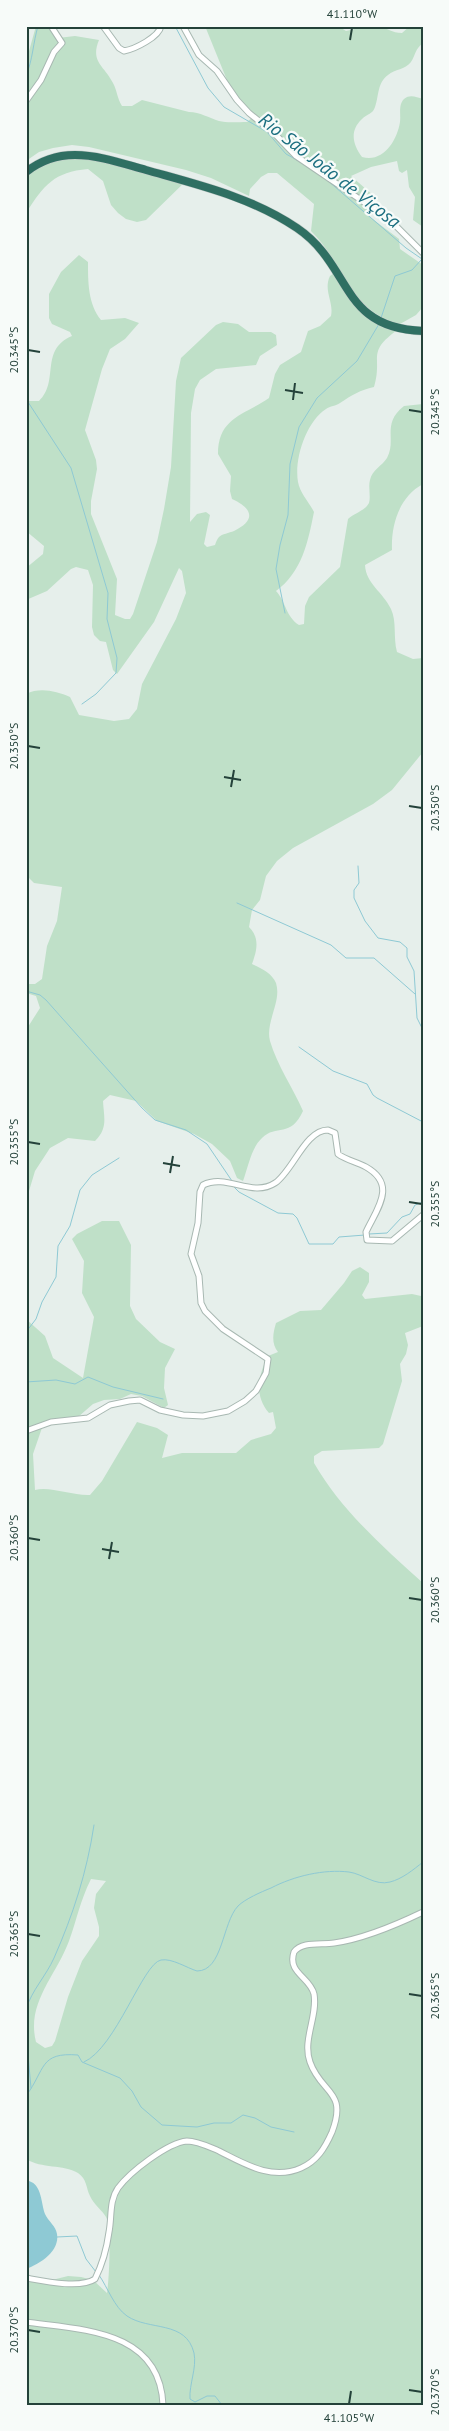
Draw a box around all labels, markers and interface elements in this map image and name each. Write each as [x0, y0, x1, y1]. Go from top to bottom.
text: 41.110°W [327, 6, 377, 21]
water label: Rio São João de Viçosa [254, 107, 406, 233]
text: 20.345°S [6, 327, 21, 373]
text: 20.345°S [427, 389, 442, 435]
text: 20.350°S [6, 723, 21, 769]
text: 20.350°S [427, 785, 442, 831]
text: 20.355°S [6, 1119, 21, 1165]
text: 20.355°S [427, 1181, 442, 1227]
text: 20.360°S [6, 1515, 21, 1561]
text: 20.360°S [427, 1577, 442, 1623]
text: 20.365°S [6, 1911, 21, 1957]
text: 20.365°S [427, 1973, 442, 2019]
text: 20.370°S [6, 2307, 21, 2353]
text: 20.370°S [427, 2369, 442, 2415]
text: 41.105°W [324, 2410, 374, 2425]

